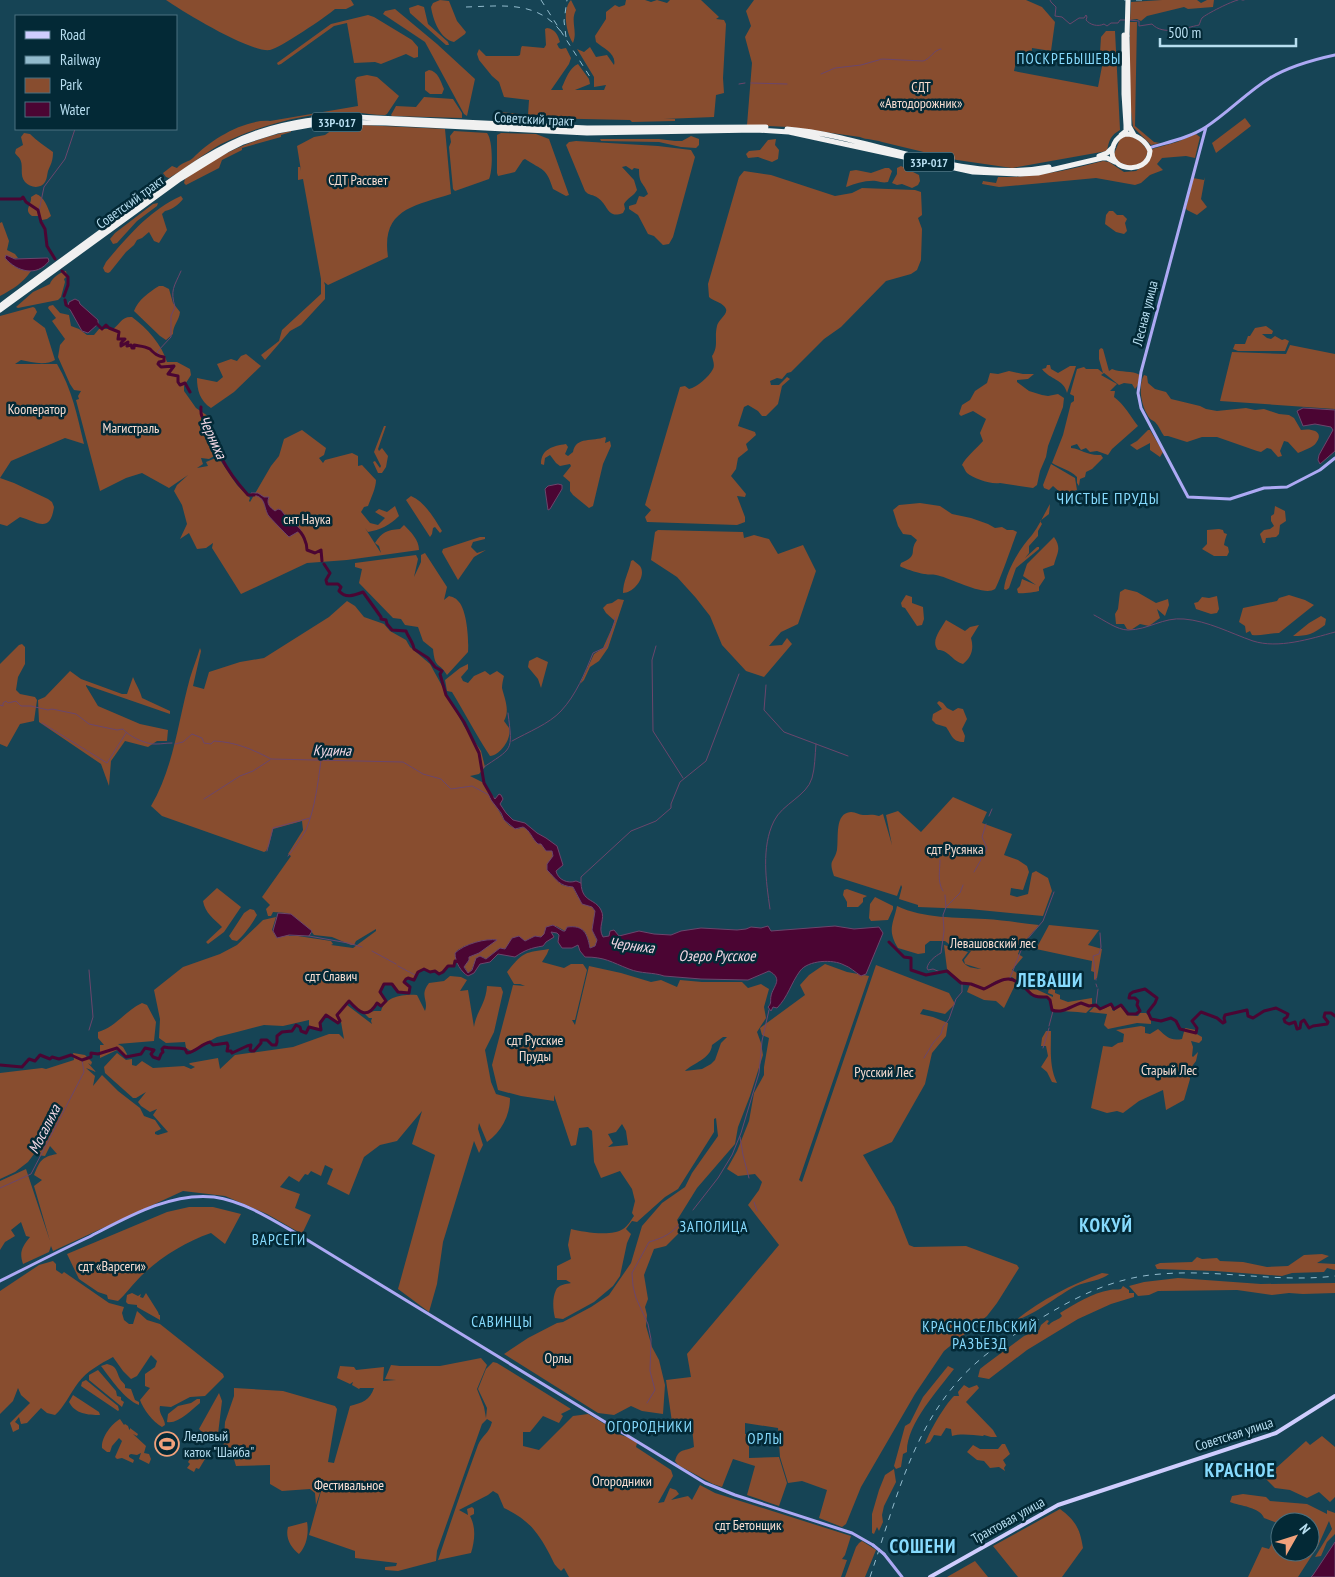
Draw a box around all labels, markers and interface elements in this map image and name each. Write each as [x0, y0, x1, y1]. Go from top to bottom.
legend [15, 15, 178, 130]
scale bar [1160, 15, 1296, 47]
text: 500 m [1168, 23, 1201, 42]
text: Road [60, 25, 86, 44]
district label: ПОСКРЕБЫШЕВЫ [1017, 49, 1121, 68]
text: Railway [60, 50, 101, 69]
text: Park [60, 75, 82, 94]
park label: СДТ «Автодорожник» [880, 78, 962, 112]
text: Water [60, 100, 91, 119]
street label: Советский тракт [494, 108, 575, 130]
road number: 33Р-017 [312, 112, 362, 132]
road number: 33Р-017 [904, 152, 954, 172]
street label: Советский тракт [93, 171, 168, 233]
park label: СДТ Рассвет [328, 171, 388, 189]
street label: Лесная улица [1128, 279, 1162, 348]
park label: Кооператор [8, 400, 66, 418]
water label: Черниха [195, 412, 232, 462]
park label: Магистраль [103, 419, 159, 437]
district label: ЧИСТЫЕ ПРУДЫ [1056, 488, 1160, 508]
park label: снт Наука [283, 510, 331, 528]
water label: Кудина [313, 740, 352, 760]
park label: сдт Русянка [926, 840, 984, 858]
water label: Черниха [608, 933, 657, 957]
park label: Левашовский лес [949, 934, 1036, 952]
water label: Озеро Русское [679, 946, 756, 965]
park label: сдт Славич [305, 967, 357, 985]
district label: ЛЕВАШИ [1016, 968, 1083, 992]
park label: сдт Русские Пруды [507, 1031, 564, 1065]
park label: Старый Лес [1141, 1061, 1197, 1079]
park label: Русский Лес [854, 1063, 914, 1081]
water label: Мосалиха [24, 1101, 65, 1157]
district label: КОКУЙ [1079, 1213, 1133, 1237]
district label: ЗАПОЛИЦА [680, 1217, 748, 1236]
district label: ВАРСЕГИ [252, 1230, 306, 1249]
park label: сдт «Варсеги» [78, 1257, 146, 1275]
district label: САВИНЦЫ [471, 1312, 533, 1331]
district label: КРАСНОСЕЛЬСКИЙ РАЗЪЕЗД [922, 1317, 1038, 1353]
park label: Орлы [544, 1349, 572, 1367]
street label: Советская улица [1193, 1413, 1275, 1455]
district label: ОГОРОДНИКИ [607, 1417, 693, 1436]
place label: Ледовый каток "Шайба" [183, 1427, 254, 1461]
district label: ОРЛЫ [747, 1429, 783, 1448]
sports icon: Ледовый каток "Шайба" [154, 1431, 180, 1457]
district label: КРАСНОЕ [1204, 1458, 1276, 1482]
park label: Огородники [592, 1472, 652, 1490]
park label: Фестивальное [314, 1476, 384, 1494]
street label: Трактовая улица [968, 1493, 1048, 1547]
north arrow [1270, 1512, 1320, 1562]
park label: сдт Бетонщик [715, 1516, 782, 1534]
text: N [1296, 1520, 1314, 1537]
district label: СОШЕНИ [890, 1534, 956, 1558]

